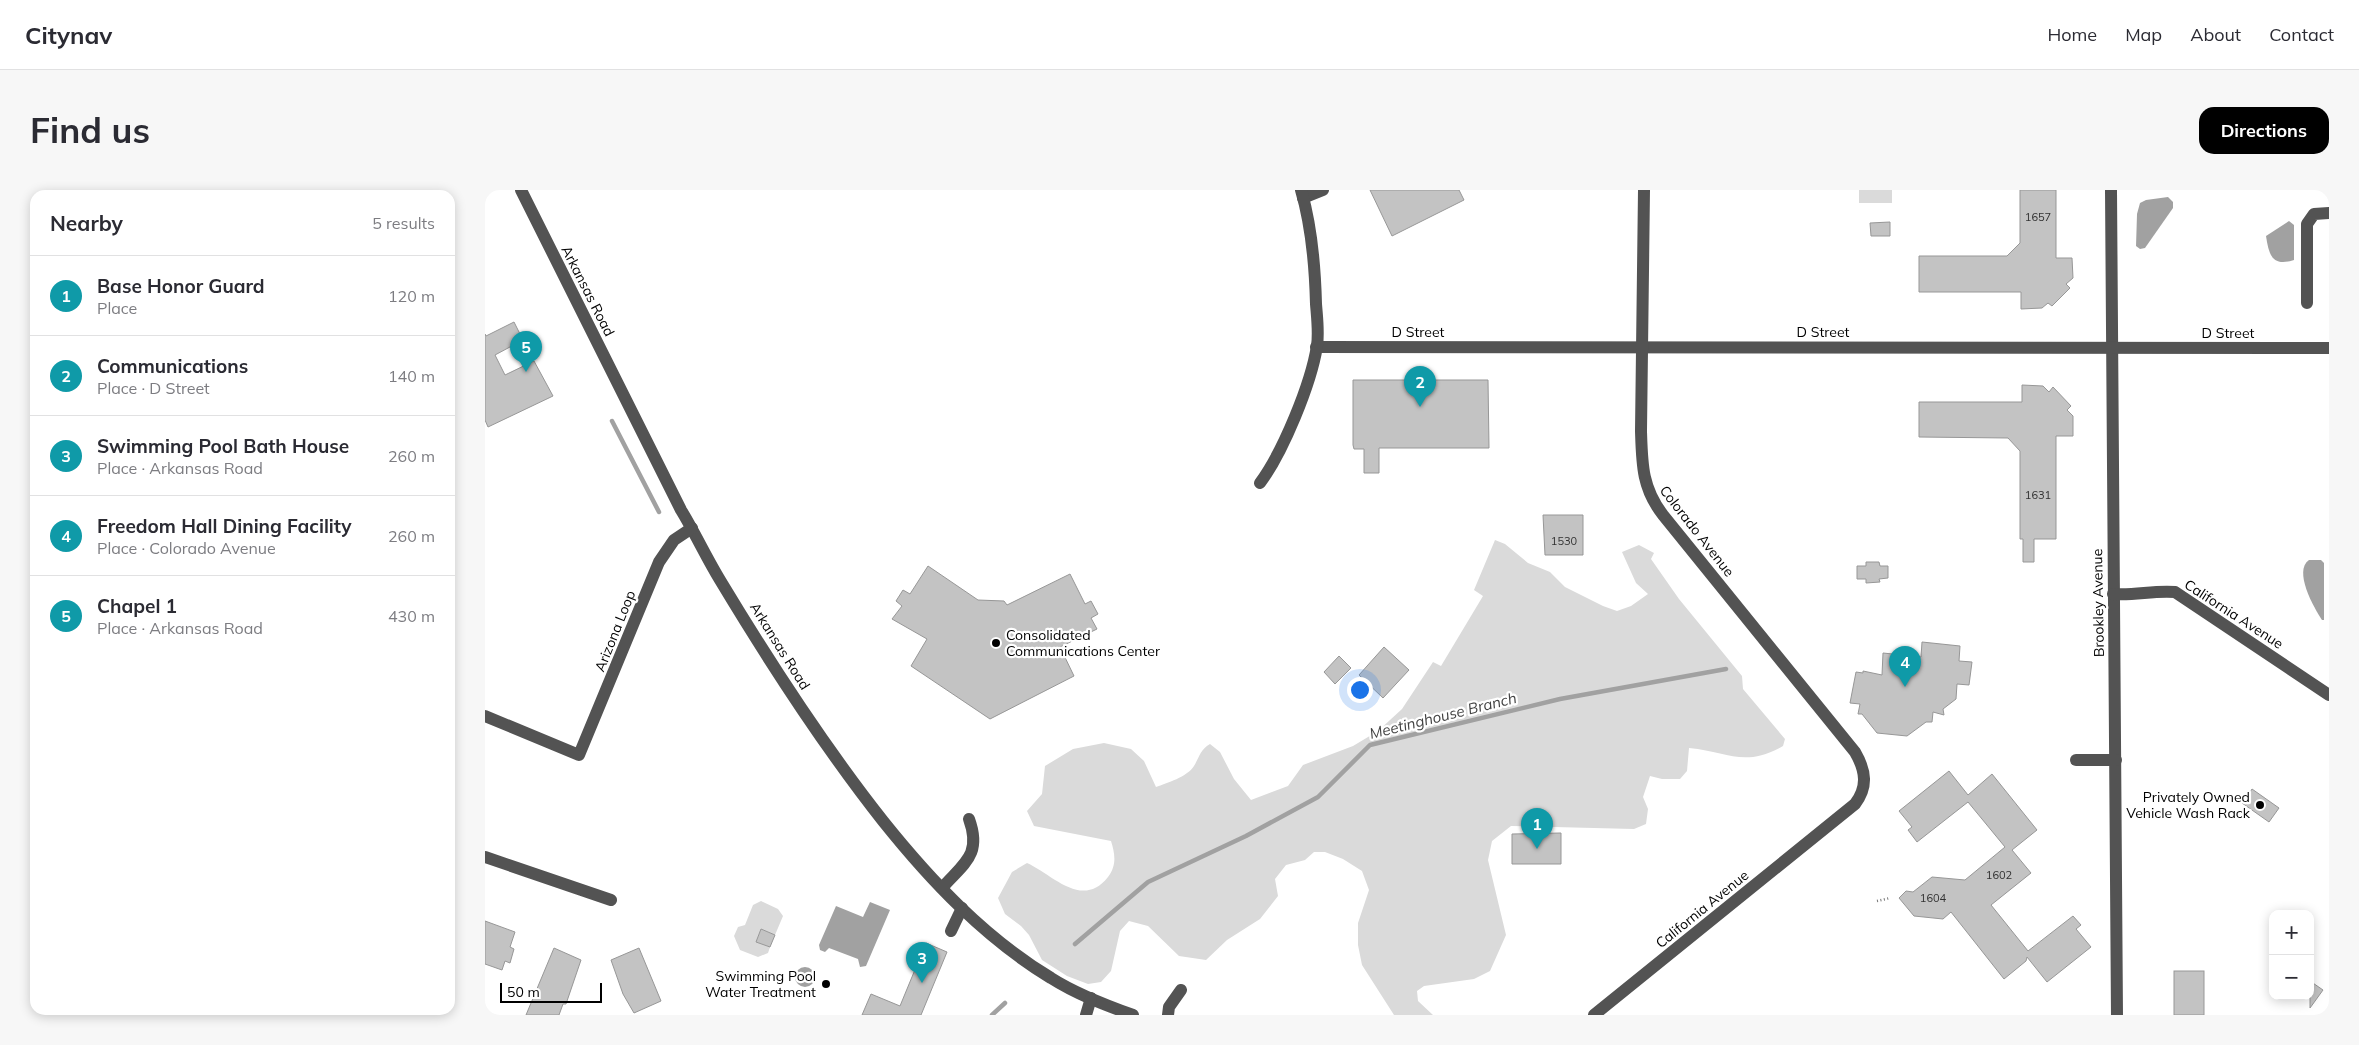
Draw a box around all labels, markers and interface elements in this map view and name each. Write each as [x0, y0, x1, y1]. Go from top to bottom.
text: Citynav [25, 20, 112, 50]
text: Home [2047, 23, 2097, 46]
text: Map [2125, 23, 2162, 46]
text: About [2190, 23, 2241, 46]
text: Contact [2269, 23, 2334, 46]
button: Directions [2199, 107, 2329, 154]
text: Find us [30, 108, 150, 152]
text: Nearby [50, 210, 123, 236]
house number: 1657 [2025, 210, 2051, 224]
text: 5 results [372, 213, 435, 233]
street label: Arkansas Road [557, 243, 619, 339]
text: Base Honor Guard [97, 274, 265, 298]
text: 1 [61, 286, 71, 306]
text: 120 m [388, 286, 435, 306]
text: Place [97, 298, 137, 318]
street label: D Street [1392, 323, 1445, 341]
street label: D Street [1797, 323, 1850, 341]
street label: D Street [2202, 324, 2255, 342]
pin: 5 [510, 331, 542, 372]
text: Communications [97, 354, 248, 378]
text: 2 [61, 366, 71, 386]
text: 140 m [388, 366, 435, 386]
pin: 2 [1404, 366, 1436, 407]
text: Place · D Street [97, 378, 210, 398]
text: Swimming Pool Bath House [97, 434, 349, 458]
text: 3 [61, 446, 71, 466]
text: 260 m [388, 446, 435, 466]
text: Place · Arkansas Road [97, 458, 263, 478]
street label: Colorado Avenue [1656, 482, 1738, 580]
house number: 1631 [2025, 488, 2051, 502]
text: Freedom Hall Dining Facility [97, 514, 351, 538]
text: 4 [61, 526, 71, 546]
text: 260 m [388, 526, 435, 546]
house number: 1530 [1551, 534, 1578, 548]
text: Place · Colorado Avenue [97, 538, 276, 558]
street label: Brookley Avenue [2088, 549, 2108, 657]
street label: California Avenue [2181, 575, 2287, 653]
street label: Arizona Loop [591, 588, 639, 674]
text: Chapel 1 [97, 594, 177, 618]
street label: Arkansas Road [746, 599, 814, 693]
text: 5 [61, 606, 71, 626]
text: 430 m [388, 606, 435, 626]
text: Place · Arkansas Road [97, 618, 263, 638]
place label: Consolidated Communications Center [1006, 626, 1161, 660]
marker: Consolidated Communications Center [990, 637, 1002, 649]
pin: 4 [1889, 646, 1921, 687]
your location [1347, 677, 1373, 703]
water label: Meetinghouse Branch [1367, 688, 1519, 743]
place label: Privately Owned Vehicle Wash Rack [2126, 788, 2251, 822]
marker: Privately Owned Vehicle Wash Rack [2254, 799, 2266, 811]
pin: 1 [1521, 808, 1553, 849]
street label: California Avenue [1652, 866, 1752, 952]
house number: 1602 [1986, 868, 2013, 882]
house number: 1604 [1920, 891, 1947, 905]
map controls [2269, 910, 2314, 1000]
button: + [2269, 910, 2314, 955]
pin: 3 [906, 942, 938, 983]
button: − [2269, 955, 2314, 1000]
place label: Swimming Pool Water Treatment [705, 967, 816, 1001]
marker: Swimming Pool Water Treatment [820, 978, 832, 990]
scale bar [500, 980, 603, 1003]
text: 50 m [507, 983, 540, 1001]

